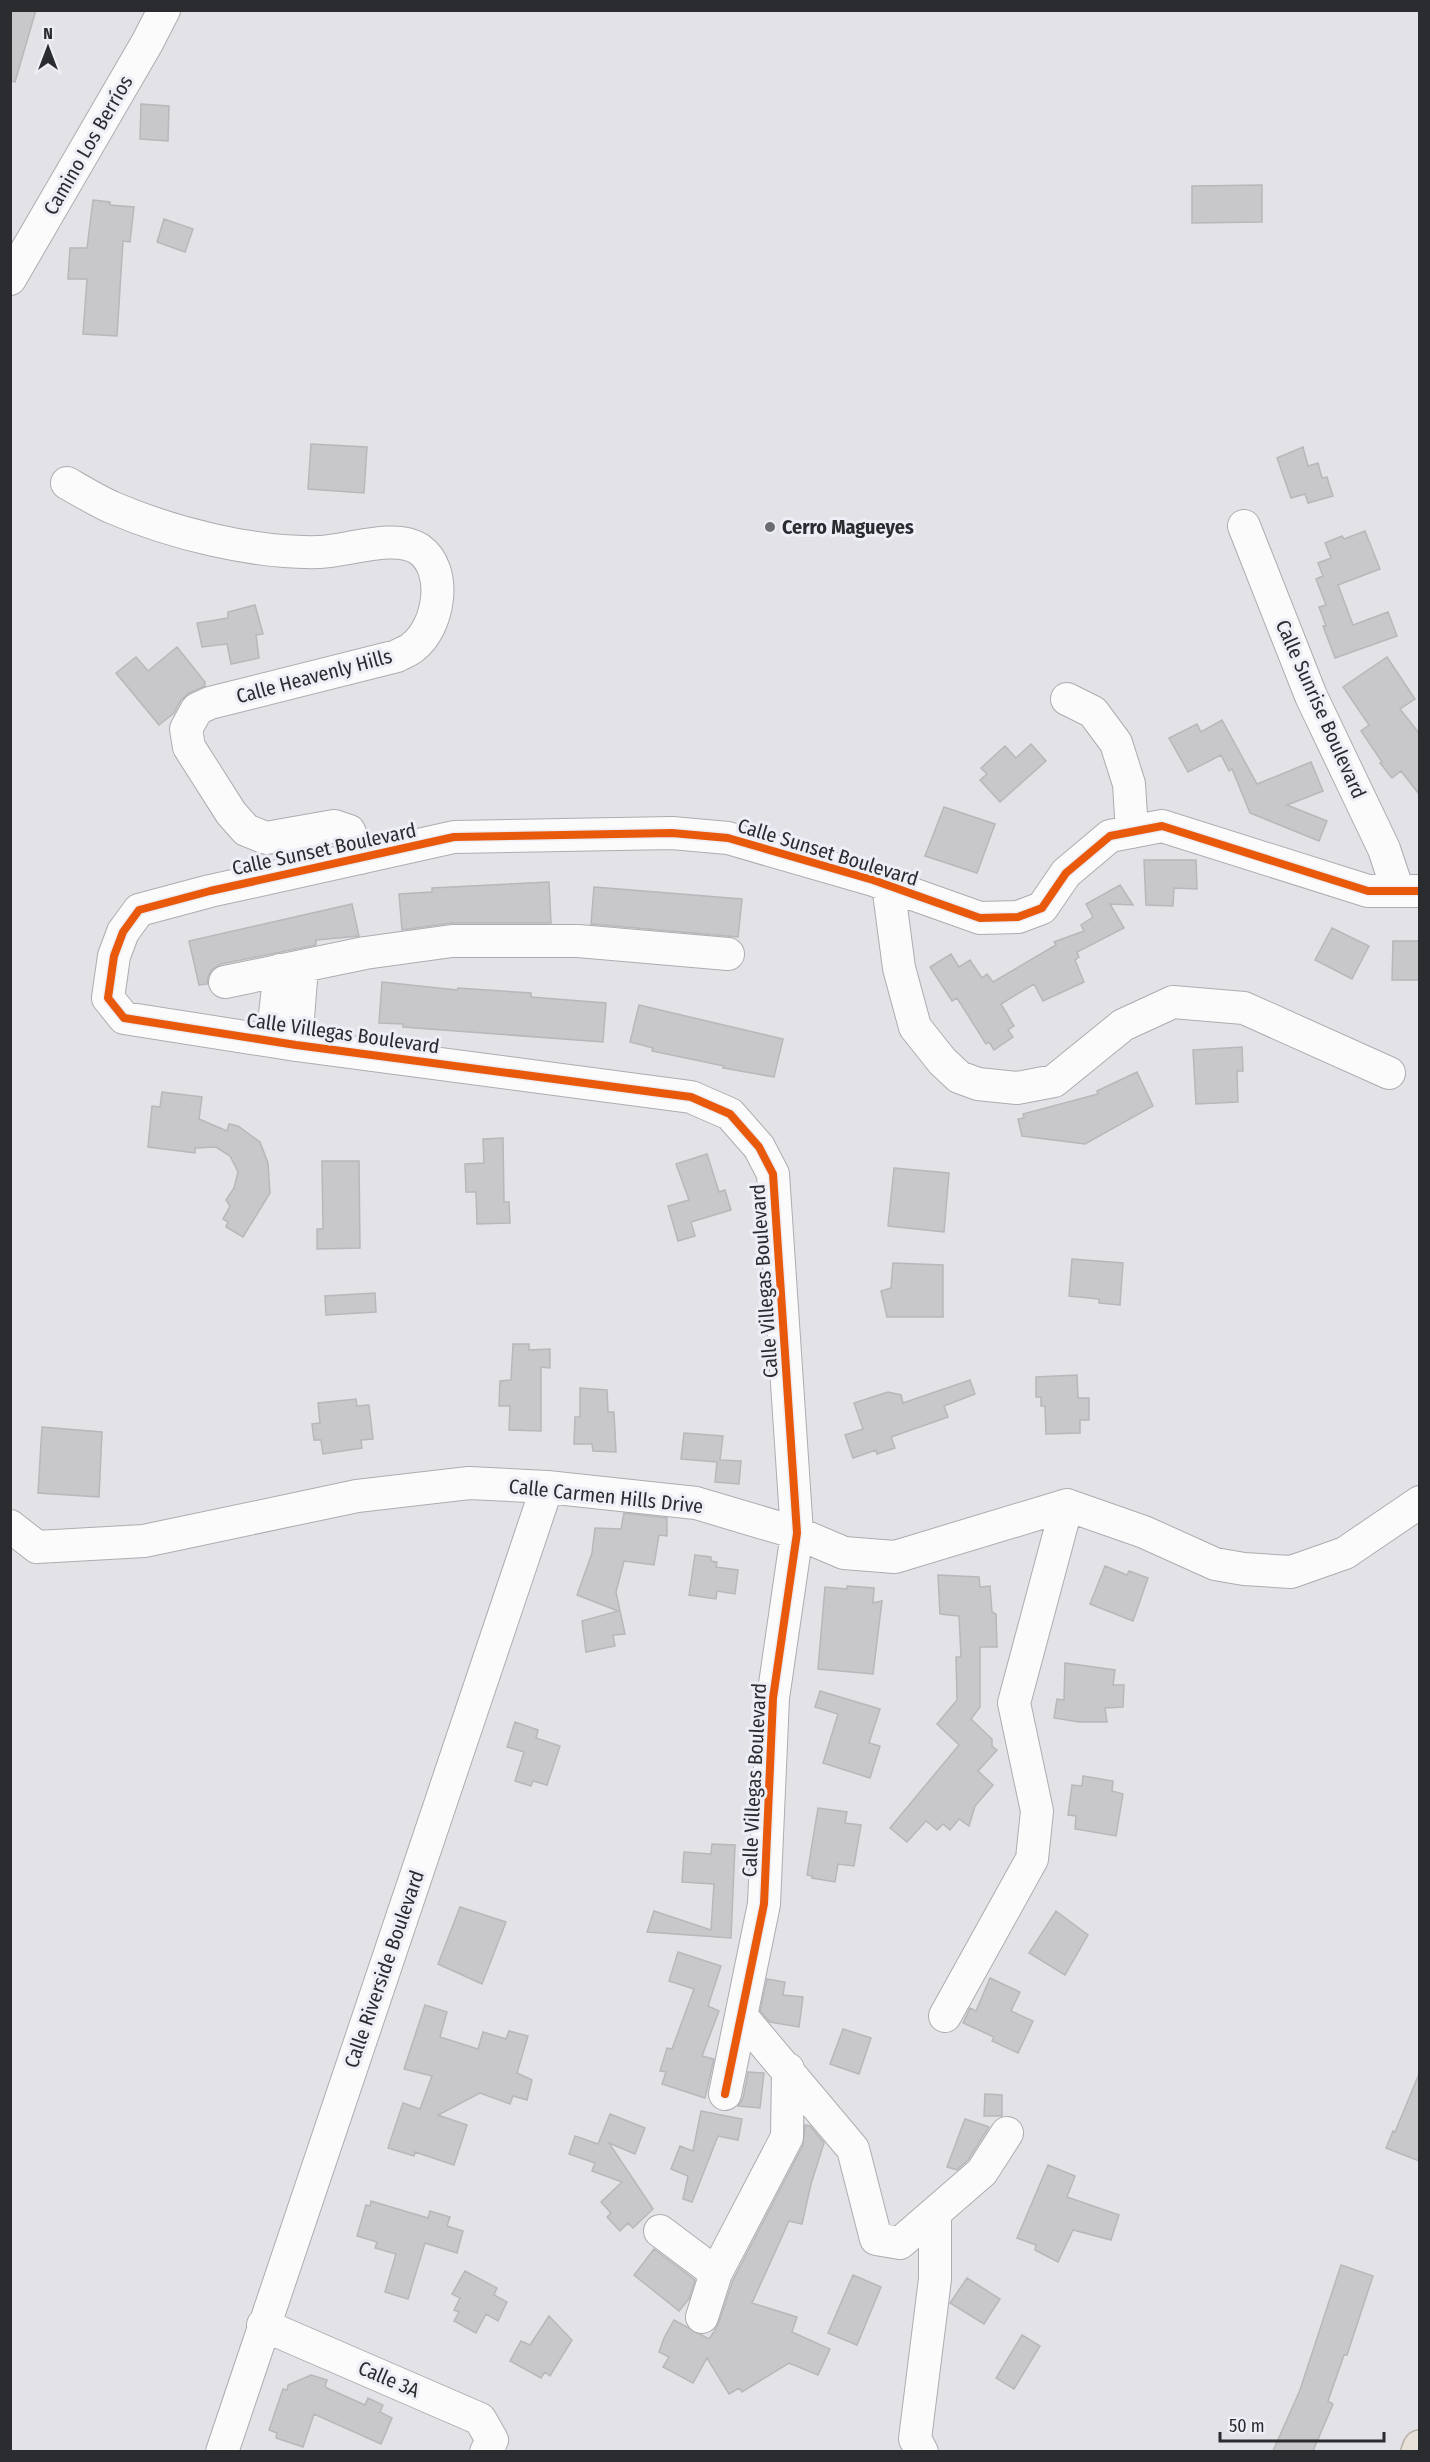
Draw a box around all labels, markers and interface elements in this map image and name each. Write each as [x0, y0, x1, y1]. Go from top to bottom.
north arrow [18, 18, 78, 78]
text: N [43, 24, 53, 43]
street label: Camino Los Berríos [38, 71, 138, 219]
place label: Cerro Magueyes [782, 515, 914, 539]
marker: Cerro Magueyes [763, 520, 777, 534]
street label: Calle Sunrise Boulevard [1271, 616, 1371, 802]
street label: Calle Heavenly Hills [234, 644, 394, 708]
street label: Calle Sunset Boulevard [735, 813, 921, 891]
street label: Calle Sunset Boulevard [230, 818, 418, 880]
street label: Calle Villegas Boulevard [245, 1008, 441, 1058]
street label: Calle Villegas Boulevard [745, 1183, 783, 1379]
street label: Calle Carmen Hills Drive [508, 1474, 704, 1518]
street label: Calle Villegas Boulevard [737, 1682, 771, 1878]
street label: Calle Riverside Boulevard [339, 1867, 429, 2071]
street label: Calle 3A [355, 2355, 424, 2403]
scale bar [1220, 2405, 1384, 2443]
text: 50 m [1229, 2415, 1265, 2437]

